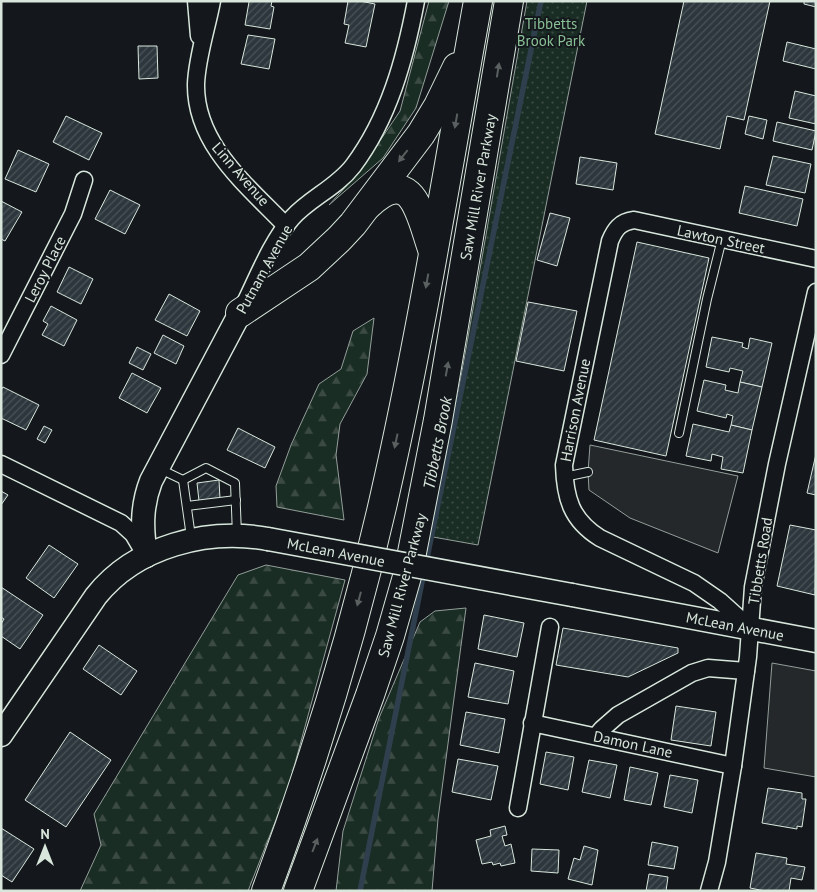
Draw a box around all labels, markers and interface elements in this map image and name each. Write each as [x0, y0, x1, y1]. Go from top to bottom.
park label: Tibbetts Brook Park [517, 14, 586, 50]
one-way arrow [494, 62, 502, 78]
street label: Saw Mill River Parkway [456, 112, 500, 262]
one-way arrow [452, 114, 460, 130]
street label: Linn Avenue [208, 138, 274, 210]
one-way arrow [398, 150, 408, 163]
street label: Lawton Street [675, 220, 767, 258]
street label: Putnam Avenue [232, 221, 296, 317]
street label: Leroy Place [20, 233, 70, 305]
one-way arrow [423, 274, 431, 290]
street label: Harrison Avenue [556, 357, 594, 463]
one-way arrow [444, 360, 452, 376]
water label: Tibbetts Brook [418, 394, 456, 491]
one-way arrow [392, 433, 400, 448]
street label: Saw Mill River Parkway [374, 511, 430, 659]
street label: Tibbetts Road [744, 516, 776, 606]
street label: McLean Avenue [286, 533, 386, 571]
one-way arrow [355, 591, 363, 607]
street label: McLean Avenue [685, 607, 785, 645]
street label: Damon Lane [592, 726, 674, 762]
north arrow [20, 822, 70, 872]
text: N [40, 825, 50, 843]
one-way arrow [311, 837, 319, 852]

